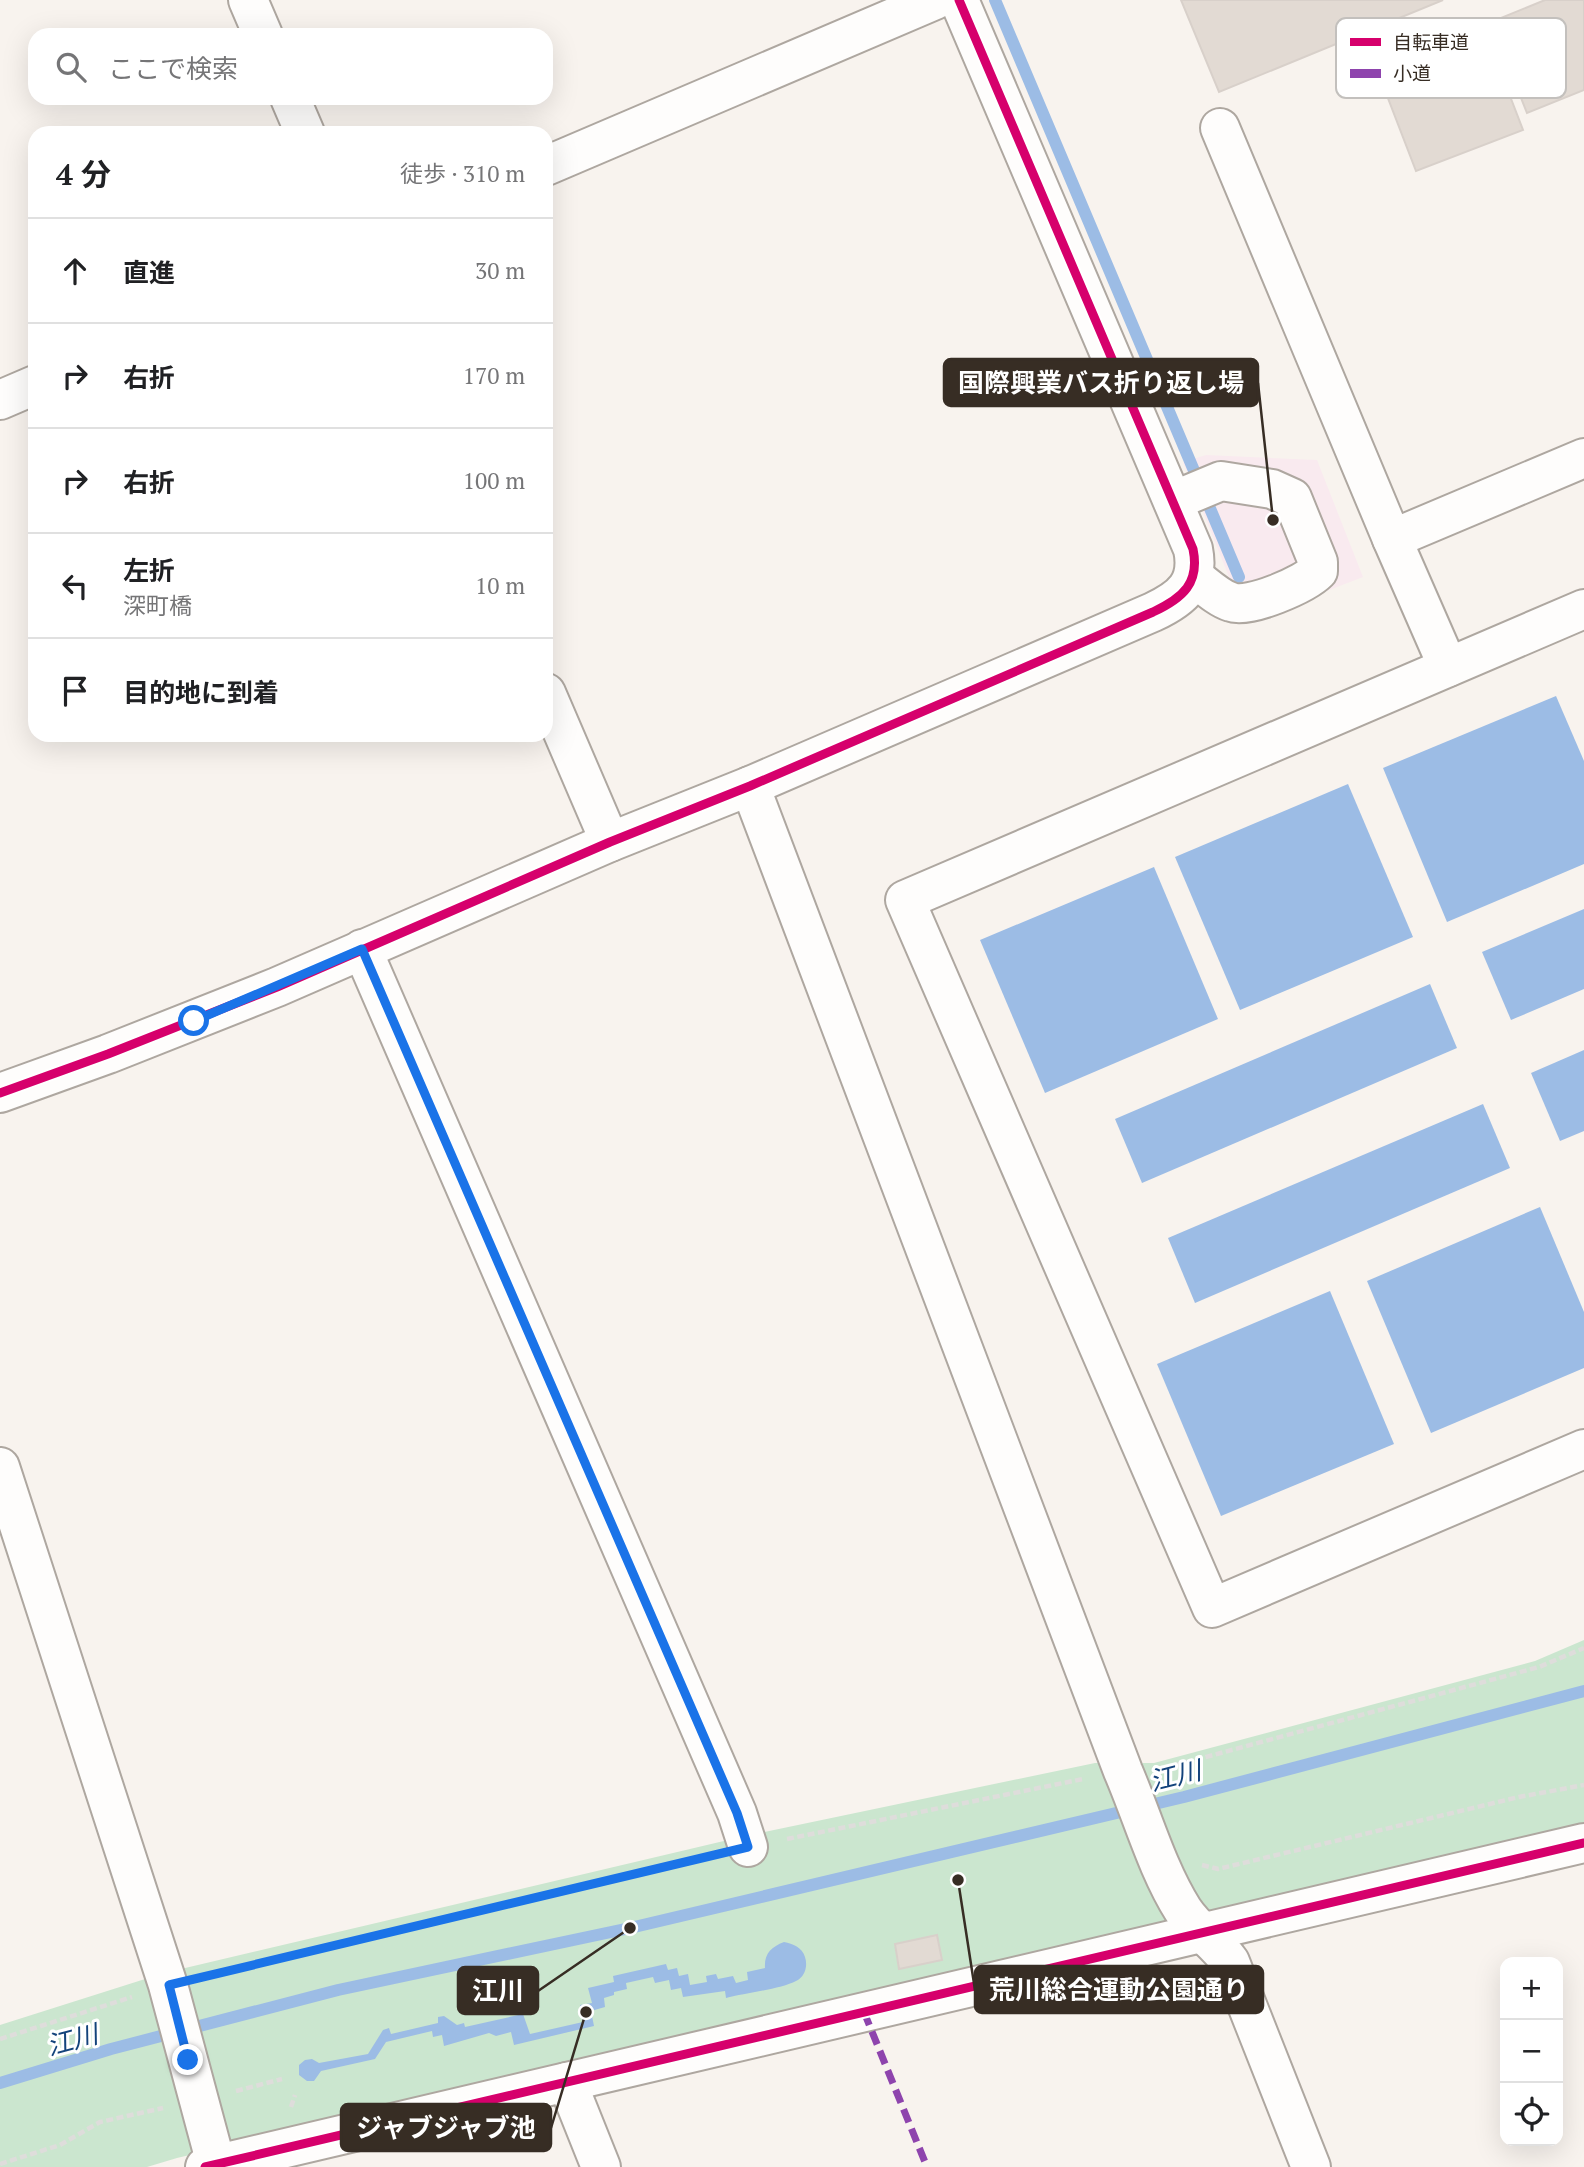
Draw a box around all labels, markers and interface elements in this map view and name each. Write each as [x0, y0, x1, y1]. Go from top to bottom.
legend [1336, 18, 1566, 98]
search box [28, 28, 553, 105]
text: 自転車道 [1393, 29, 1469, 54]
icon: search [52, 48, 90, 86]
text: ここで検索 [108, 51, 238, 85]
text: 小道 [1393, 60, 1431, 85]
text: 4 分 [56, 154, 111, 194]
text: 徒歩 · 310 m [400, 158, 525, 189]
icon: ahead [56, 252, 94, 290]
text: 直進 [123, 255, 175, 289]
text: 30 m [475, 255, 525, 286]
icon: right [56, 357, 94, 395]
callout: 国際興業バス折り返し場 [944, 359, 1258, 406]
text: 右折 [123, 360, 175, 394]
text: 170 m [463, 360, 525, 391]
text: 国際興業バス折り返し場 [958, 365, 1244, 399]
icon: right [56, 462, 94, 500]
text: 右折 [123, 465, 175, 499]
text: 100 m [463, 465, 525, 496]
text: 左折 [123, 553, 175, 587]
icon: left [56, 567, 94, 605]
text: 10 m [475, 570, 525, 601]
text: 深町橋 [123, 590, 192, 621]
icon: arrive [56, 672, 94, 710]
text: 目的地に到着 [123, 675, 279, 709]
route start [178, 1005, 209, 1036]
water label: 江川 [1146, 1751, 1207, 1798]
map controls [1500, 1957, 1563, 2146]
button: + [1500, 1957, 1563, 2020]
callout: 荒川総合運動公園通り [975, 1966, 1263, 2013]
callout: 江川 [458, 1967, 538, 2014]
text: 荒川総合運動公園通り [989, 1972, 1249, 2006]
text: 江川 [472, 1973, 524, 2007]
water label: 江川 [42, 2015, 104, 2062]
button: − [1500, 2020, 1563, 2083]
route end [172, 2044, 203, 2075]
button: locate [1500, 2083, 1563, 2146]
callout: ジャブジャブ池 [341, 2104, 551, 2151]
text: ジャブジャブ池 [356, 2110, 536, 2144]

